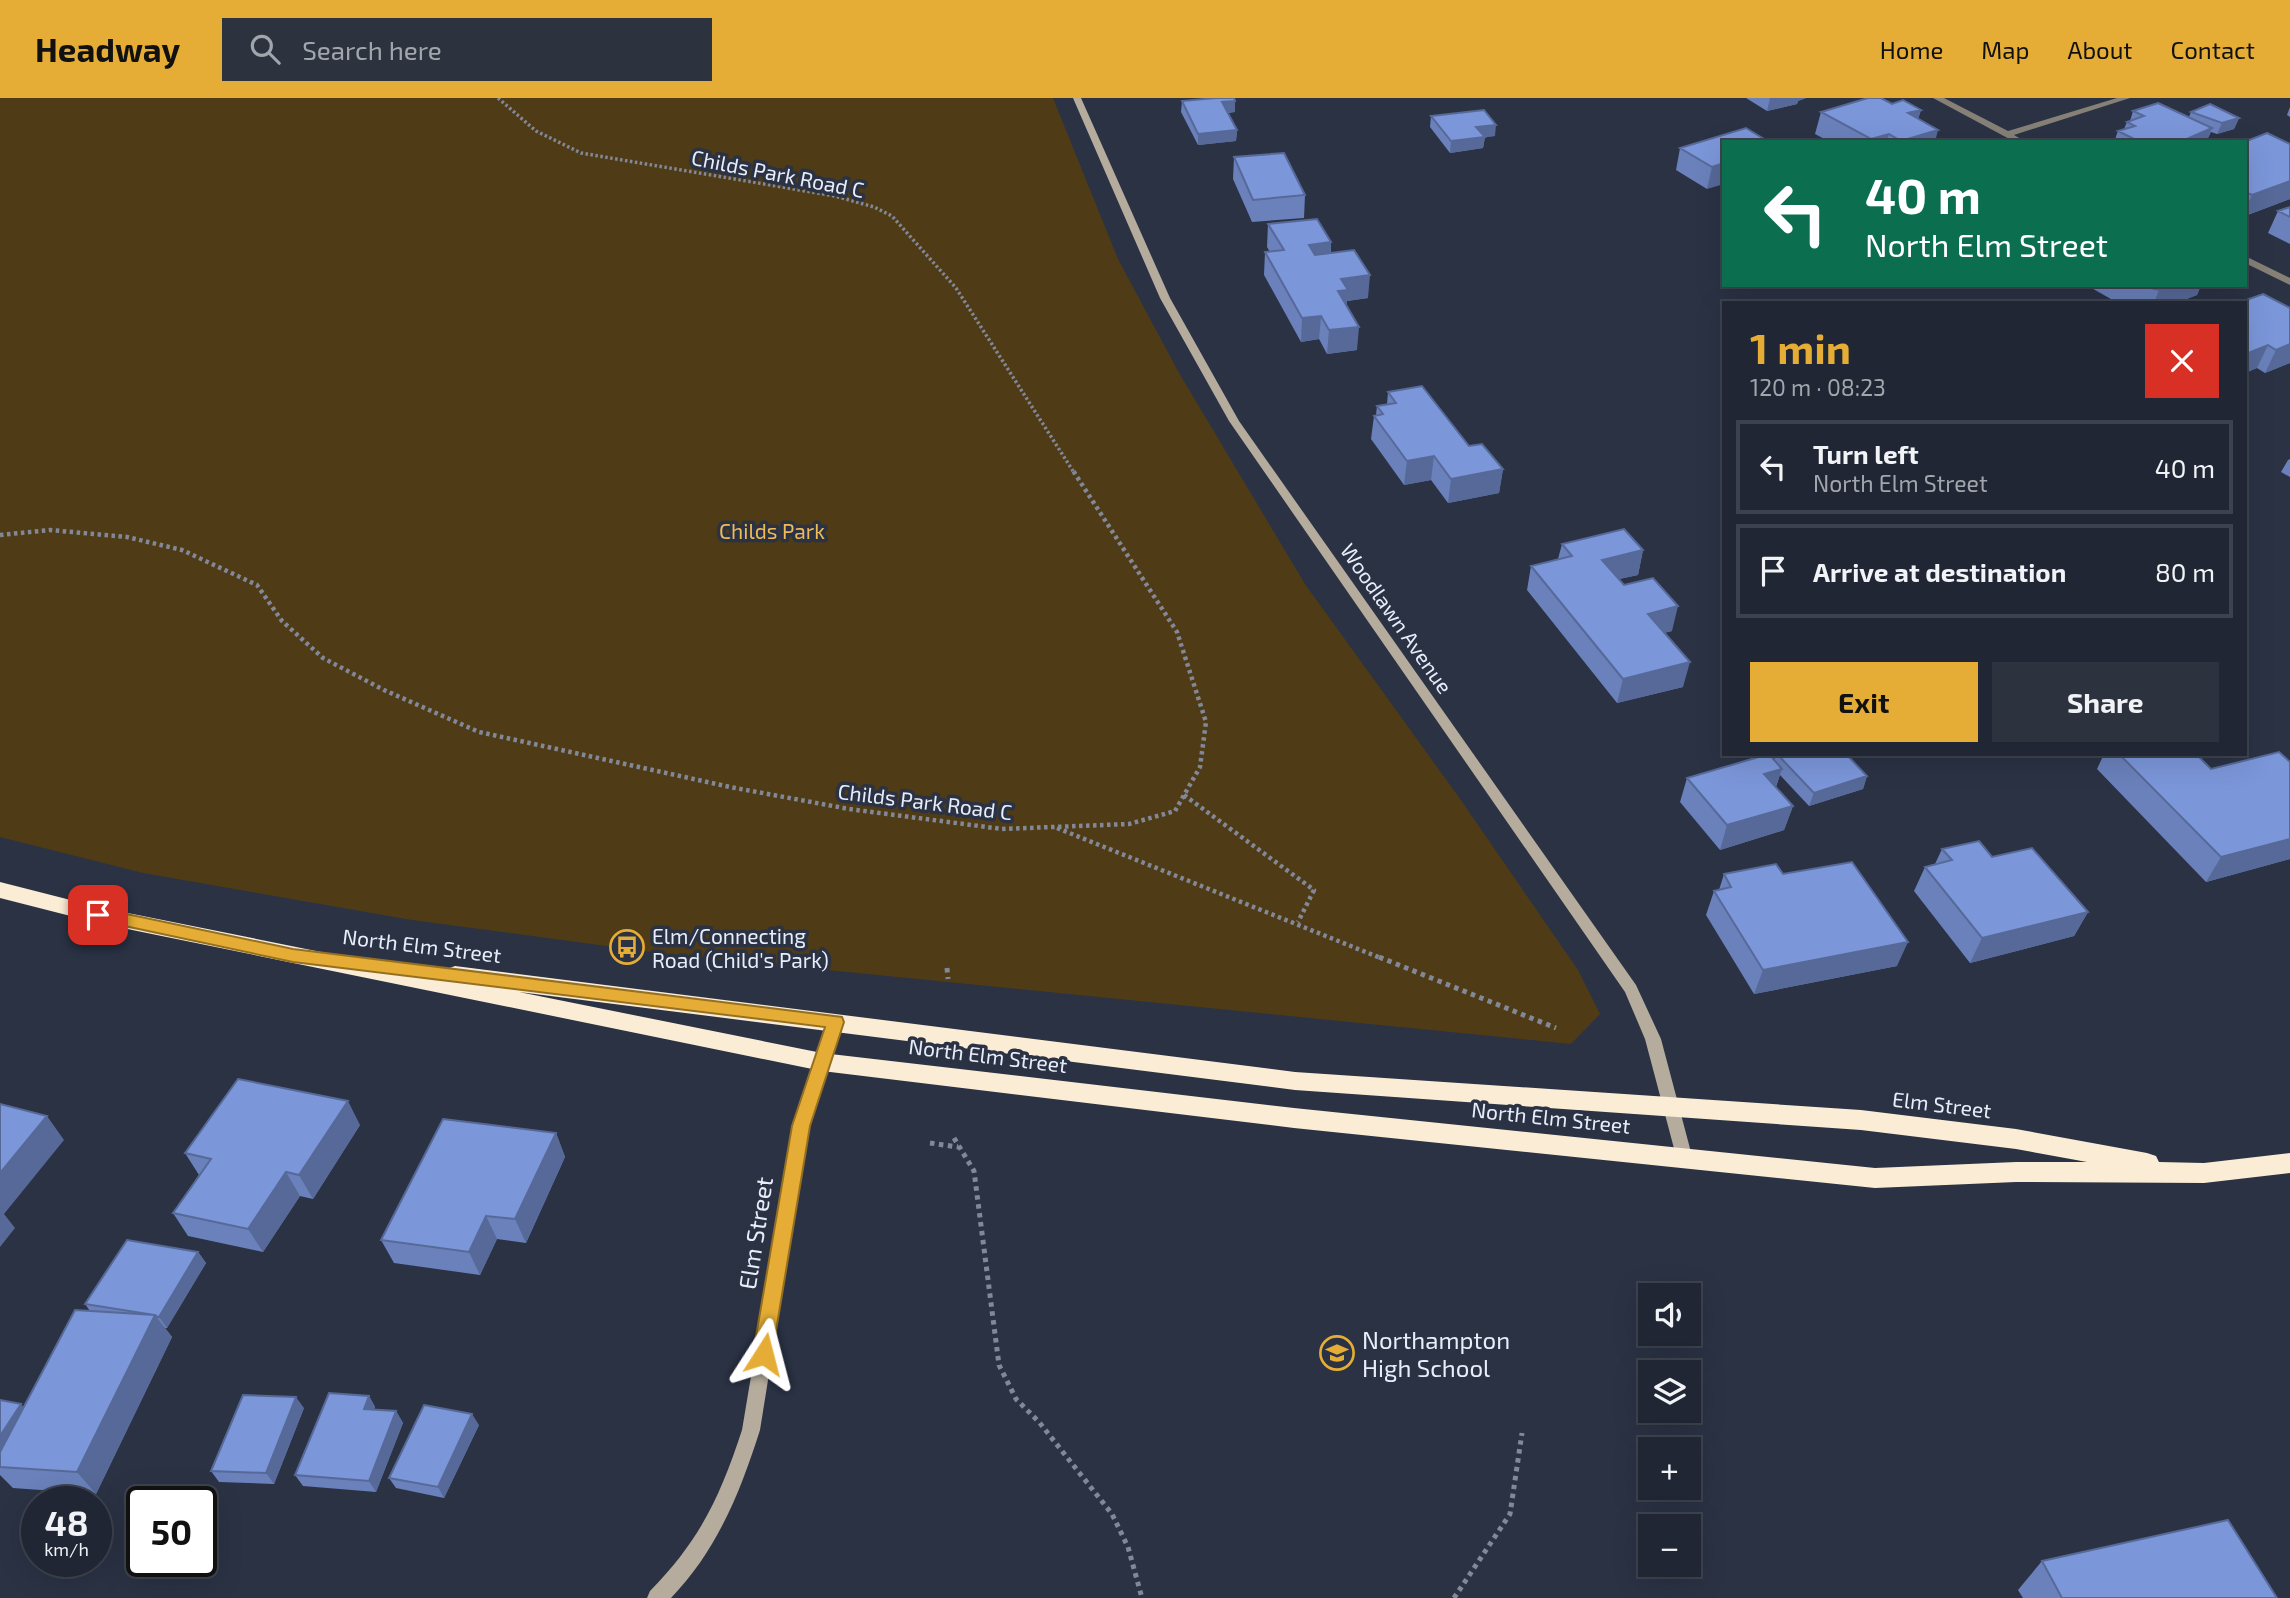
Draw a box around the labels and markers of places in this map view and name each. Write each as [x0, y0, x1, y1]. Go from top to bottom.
pin [68, 885, 128, 945]
place label: Elm/Connecting Road (Child's Park) [652, 923, 829, 972]
bus stop icon: Elm/Connecting Road (Child's Park) [608, 928, 646, 966]
place label: Northampton High School [1362, 1325, 1510, 1382]
school or university icon: Northampton High School [1318, 1334, 1356, 1372]

